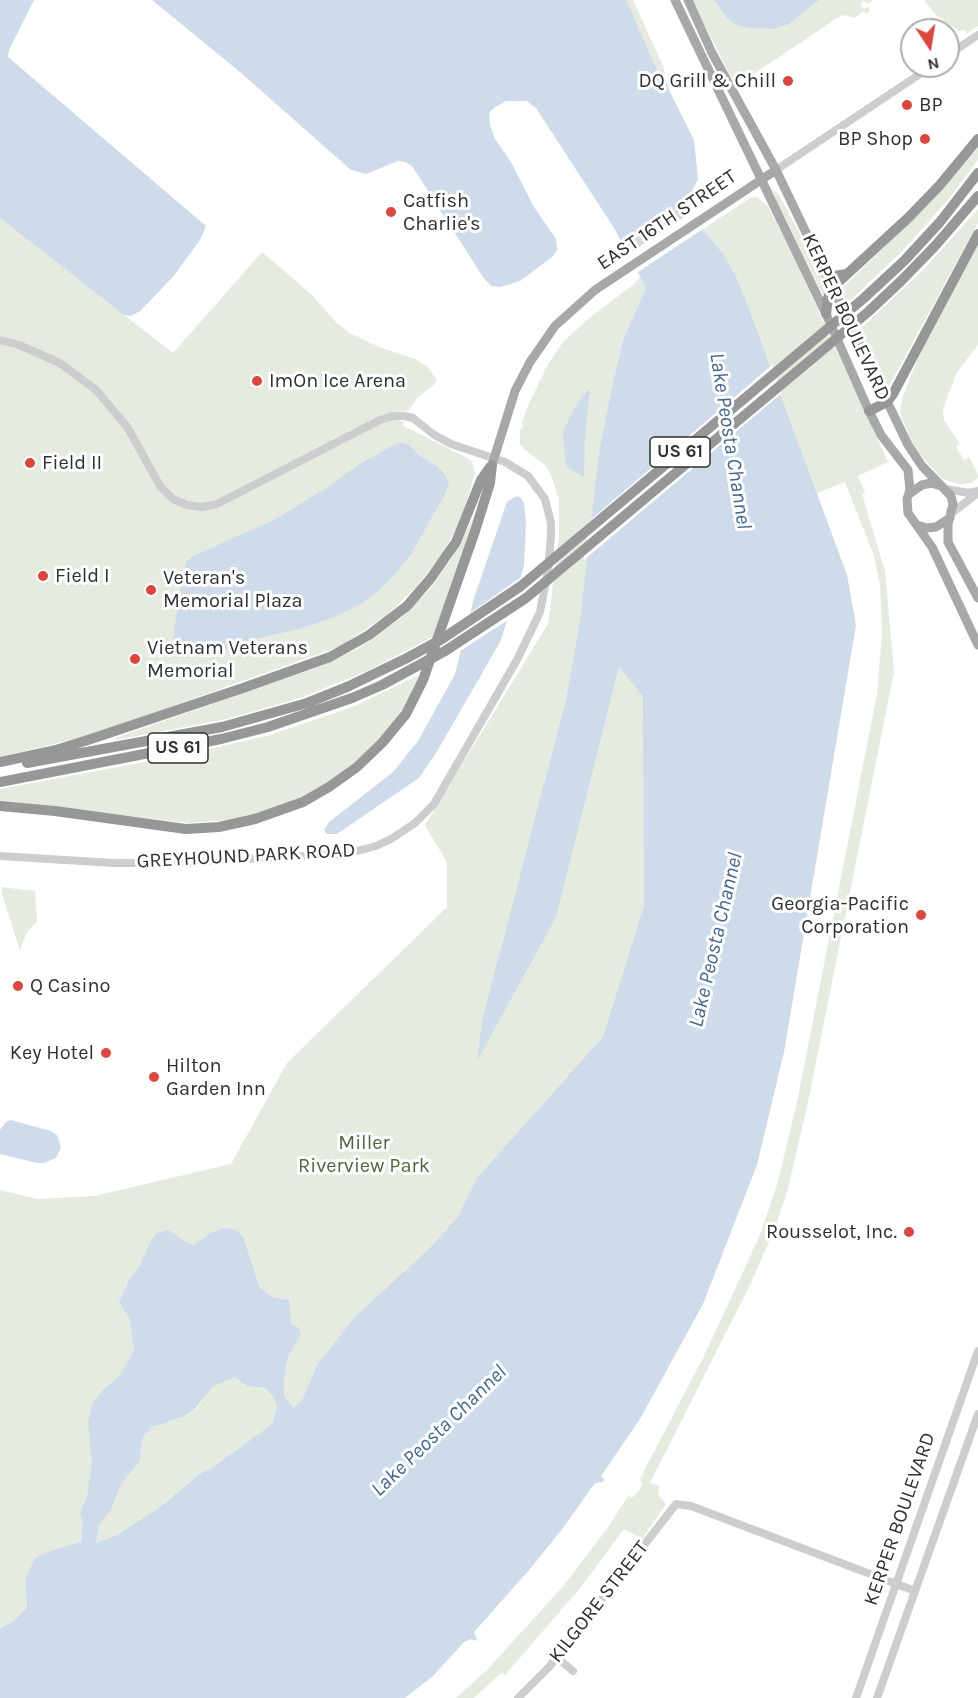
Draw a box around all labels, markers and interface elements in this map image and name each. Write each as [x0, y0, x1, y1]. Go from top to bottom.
north arrow [900, 18, 960, 78]
text: N [926, 54, 941, 75]
place label: DQ Grill & Chill [638, 69, 776, 93]
marker: DQ Grill & Chill [781, 74, 795, 88]
place label: BP [919, 93, 942, 117]
marker: BP [900, 98, 914, 112]
place label: BP Shop [838, 127, 913, 151]
marker: BP Shop [918, 132, 932, 146]
street label: EAST 16TH STREET [593, 165, 741, 275]
place label: Catfish Charlie's [403, 189, 481, 236]
marker: Catfish Charlie's [384, 205, 398, 219]
street label: KERPER BOULEVARD [797, 230, 895, 404]
water label: Lake Peosta Channel [704, 351, 756, 531]
place label: ImOn Ice Arena [269, 369, 406, 393]
marker: ImOn Ice Arena [250, 374, 264, 388]
road number: US 61 [650, 437, 710, 467]
place label: Field II [42, 451, 102, 475]
marker: Field II [23, 456, 37, 470]
place label: Field I [55, 564, 110, 588]
place label: Veteran's Memorial Plaza [163, 566, 303, 613]
marker: Field I [36, 569, 50, 583]
marker: Veteran's Memorial Plaza [144, 583, 158, 597]
place label: Vietnam Veterans Memorial [147, 636, 308, 683]
marker: Vietnam Veterans Memorial [128, 652, 142, 666]
road number: US 61 [148, 733, 208, 763]
street label: GREYHOUND PARK ROAD [136, 838, 356, 874]
water label: Lake Peosta Channel [684, 850, 748, 1030]
place label: Georgia-Pacific Corporation [771, 892, 909, 939]
marker: Georgia-Pacific Corporation [914, 908, 928, 922]
place label: Q Casino [30, 974, 111, 998]
marker: Q Casino [11, 979, 25, 993]
place label: Key Hotel [10, 1041, 94, 1065]
marker: Key Hotel [99, 1046, 113, 1060]
place label: Hilton Garden Inn [166, 1054, 266, 1101]
marker: Hilton Garden Inn [147, 1070, 161, 1084]
park label: Miller Riverview Park [298, 1131, 430, 1178]
place label: Rousselot, Inc. [766, 1220, 897, 1244]
marker: Rousselot, Inc. [902, 1225, 916, 1239]
water label: Lake Peosta Channel [366, 1360, 512, 1502]
street label: KERPER BOULEVARD [859, 1429, 941, 1609]
street label: KILGORE STREET [544, 1536, 654, 1668]

